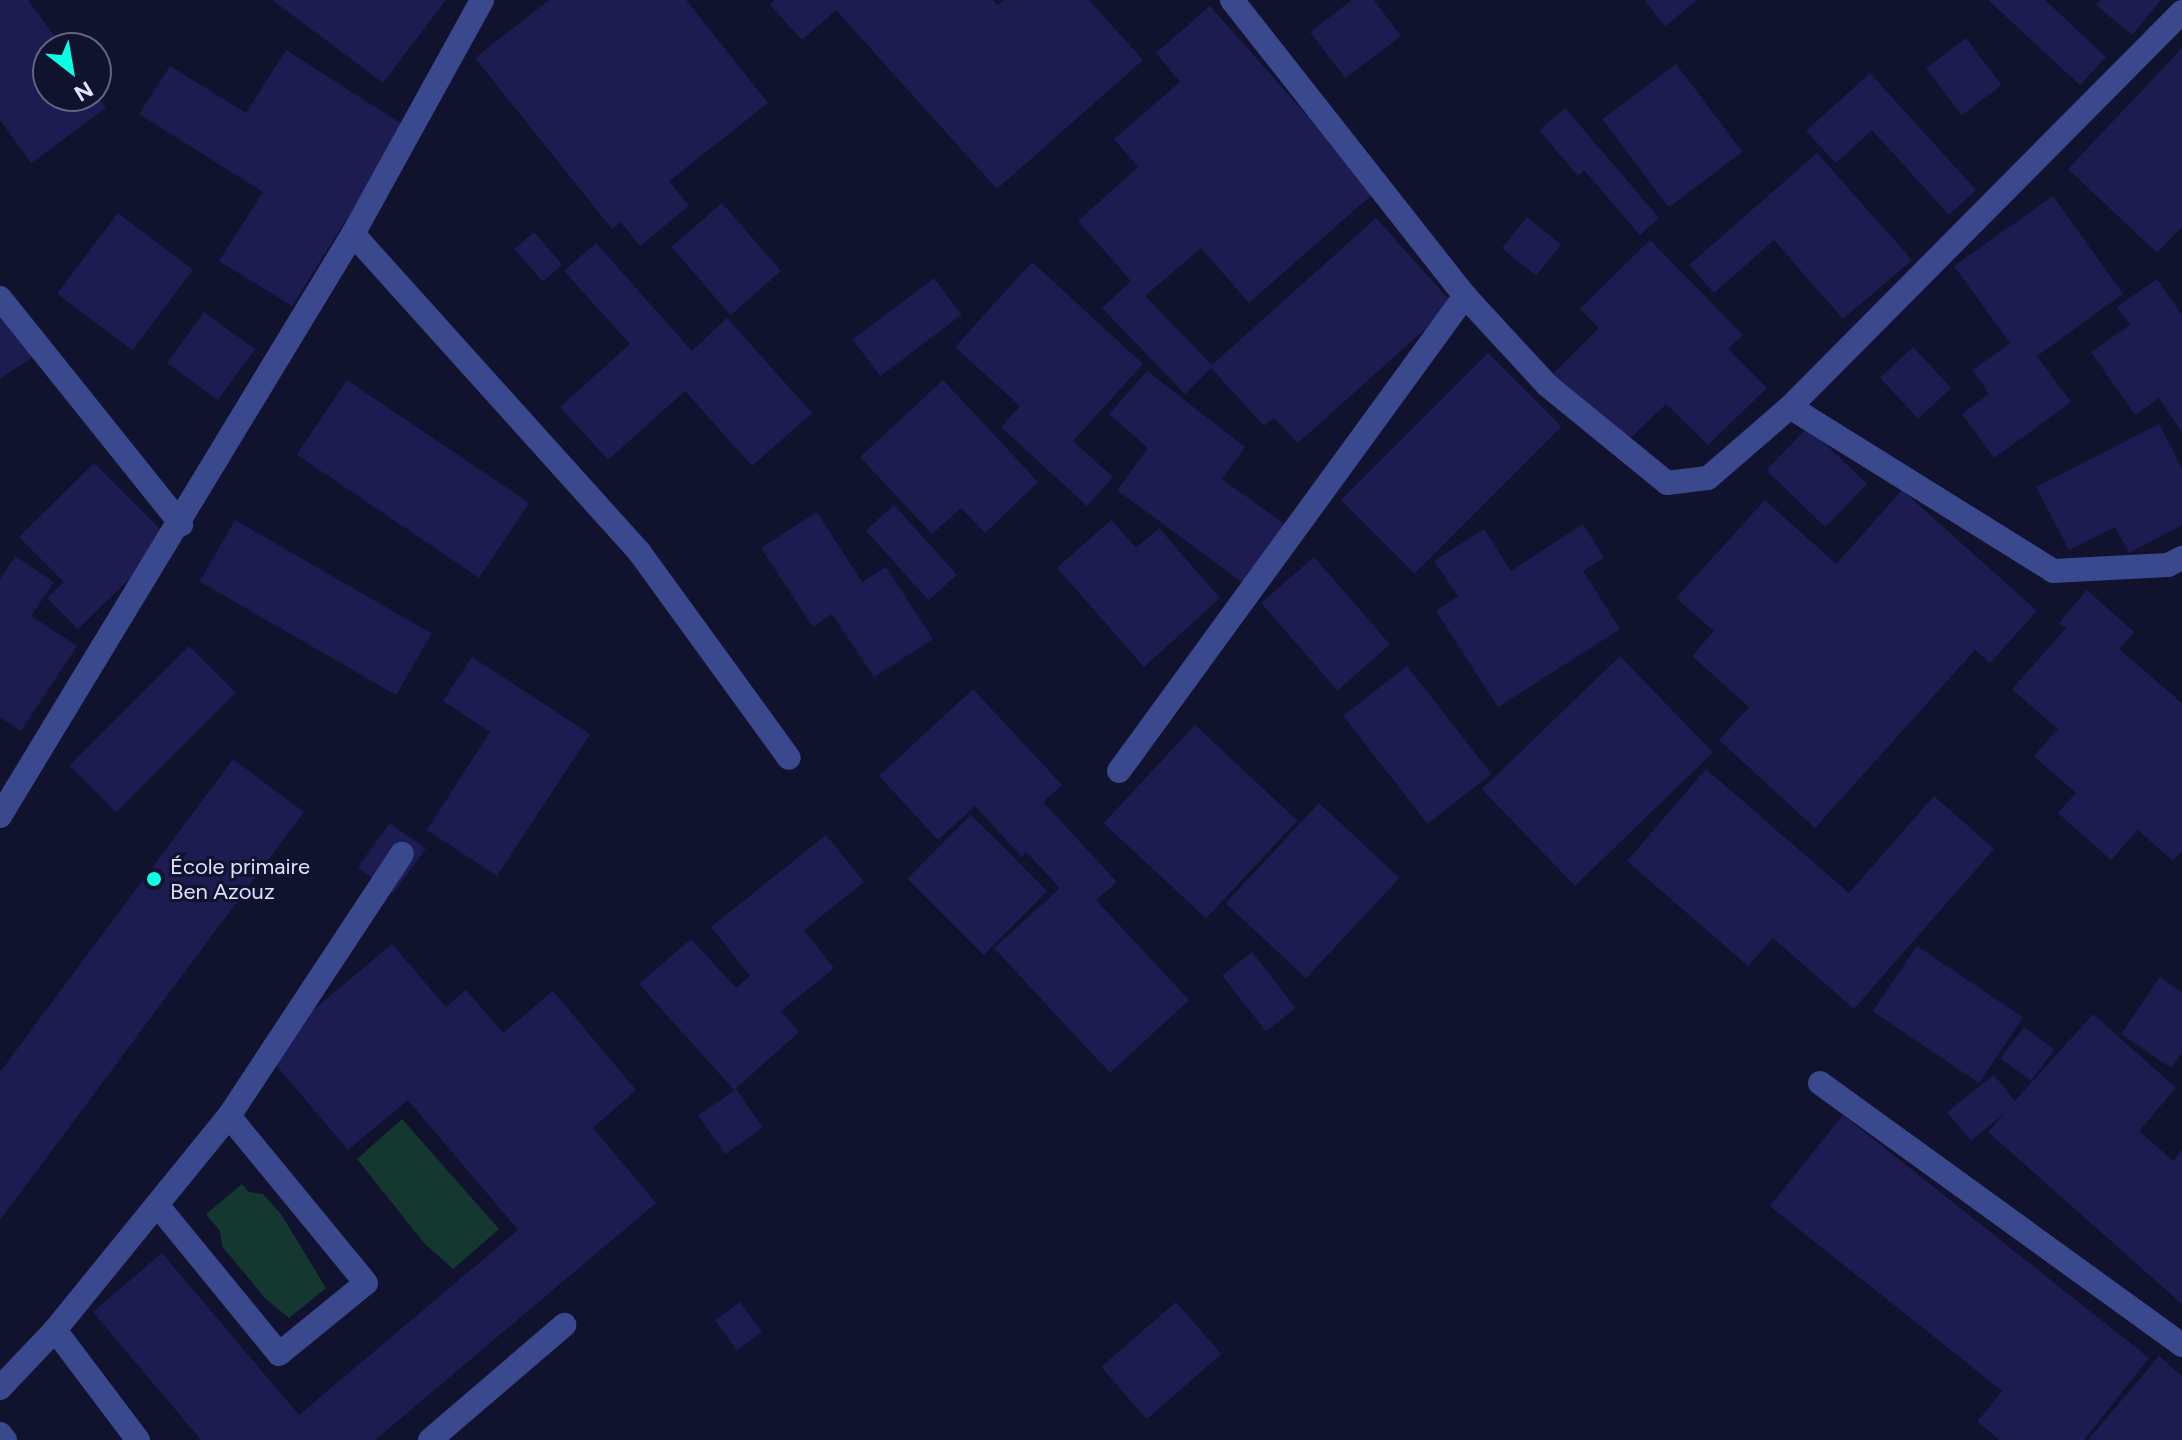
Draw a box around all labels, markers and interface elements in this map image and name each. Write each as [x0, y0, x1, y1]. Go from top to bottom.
north arrow [32, 32, 112, 112]
text: N [69, 75, 98, 107]
place label: École primaire Ben Azouz [170, 853, 310, 904]
marker: École primaire Ben Azouz [145, 870, 163, 888]

